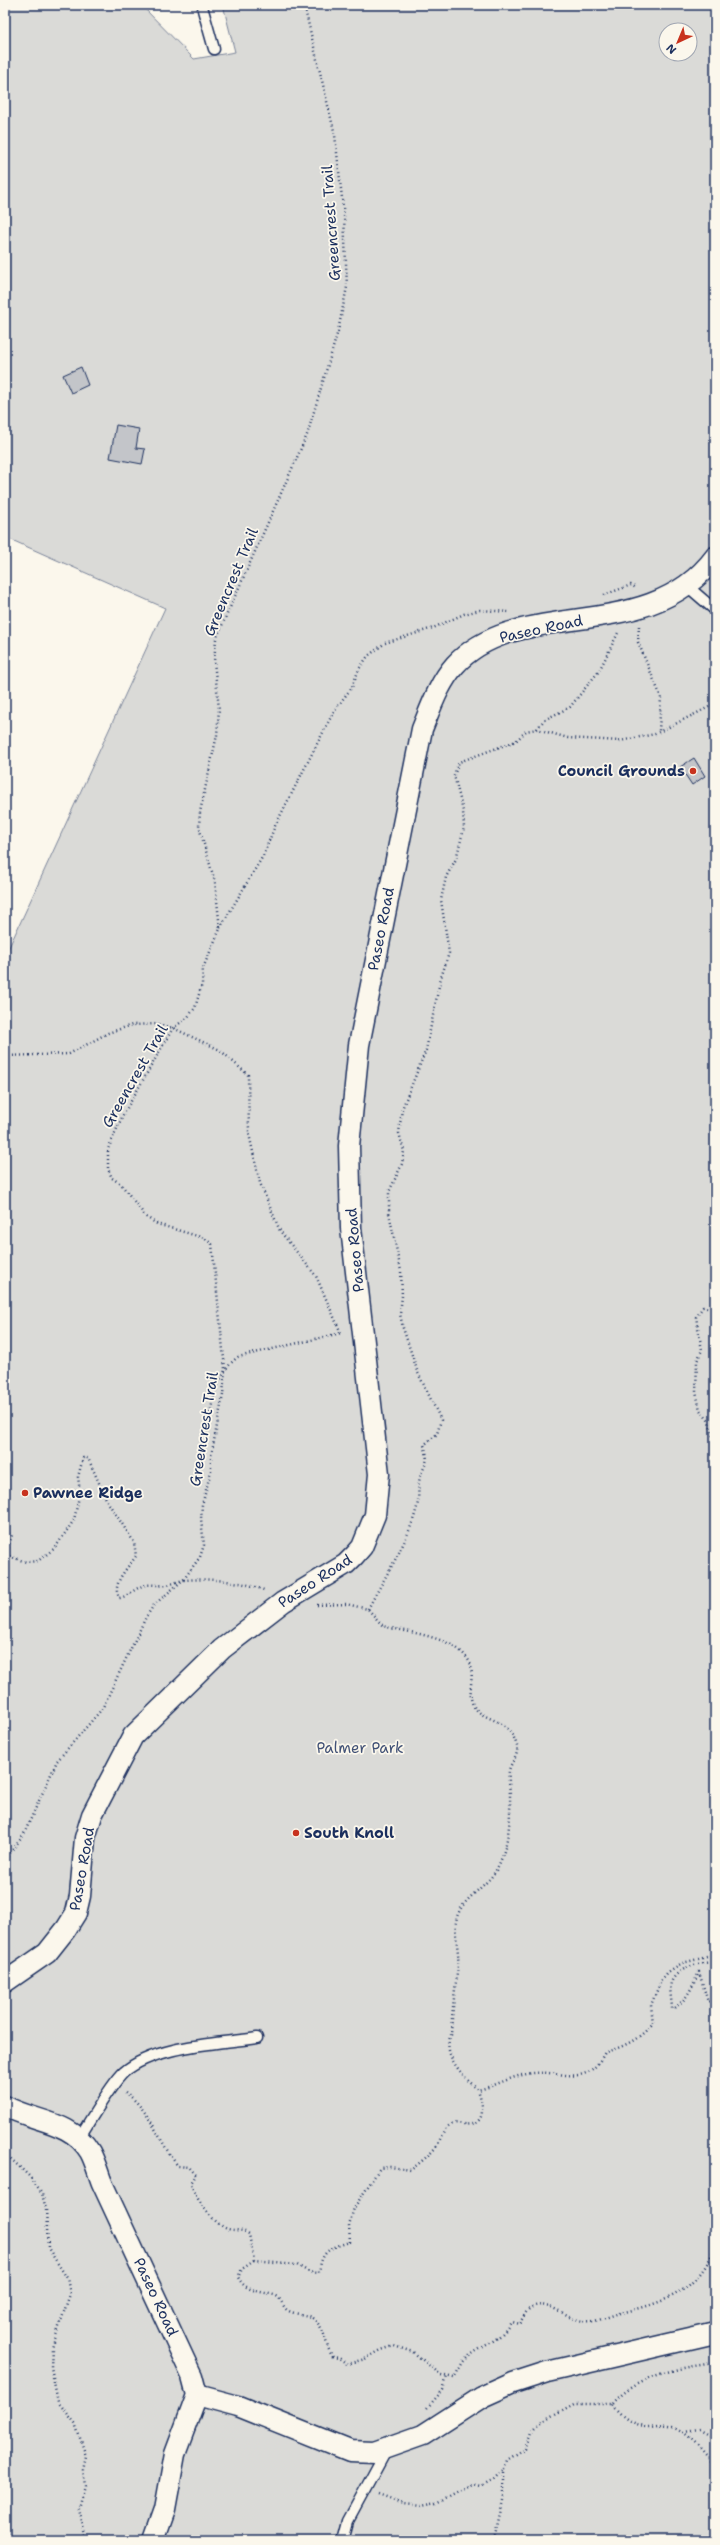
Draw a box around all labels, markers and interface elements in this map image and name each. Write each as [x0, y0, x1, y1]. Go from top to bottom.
north arrow [658, 22, 698, 62]
text: N [663, 40, 680, 57]
street label: Greencrest Trail [317, 164, 345, 282]
street label: Greencrest Trail [199, 524, 263, 639]
street label: Paseo Road [498, 610, 585, 648]
place label: Council Grounds [558, 761, 685, 781]
marker: Council Grounds [688, 766, 698, 776]
street label: Paseo Road [363, 885, 399, 972]
street label: Greencrest Trail [97, 1020, 173, 1131]
street label: Paseo Road [341, 1206, 369, 1293]
street label: Greencrest Trail [185, 1370, 223, 1488]
place label: Pawnee Ridge [33, 1483, 143, 1503]
marker: Pawnee Ridge [20, 1488, 30, 1498]
street label: Paseo Road [274, 1549, 356, 1612]
park label: Palmer Park [316, 1738, 404, 1758]
place label: South Knoll [304, 1823, 394, 1843]
street label: Paseo Road [65, 1825, 99, 1912]
marker: South Knoll [291, 1828, 301, 1838]
street label: Paseo Road [129, 2254, 183, 2340]

